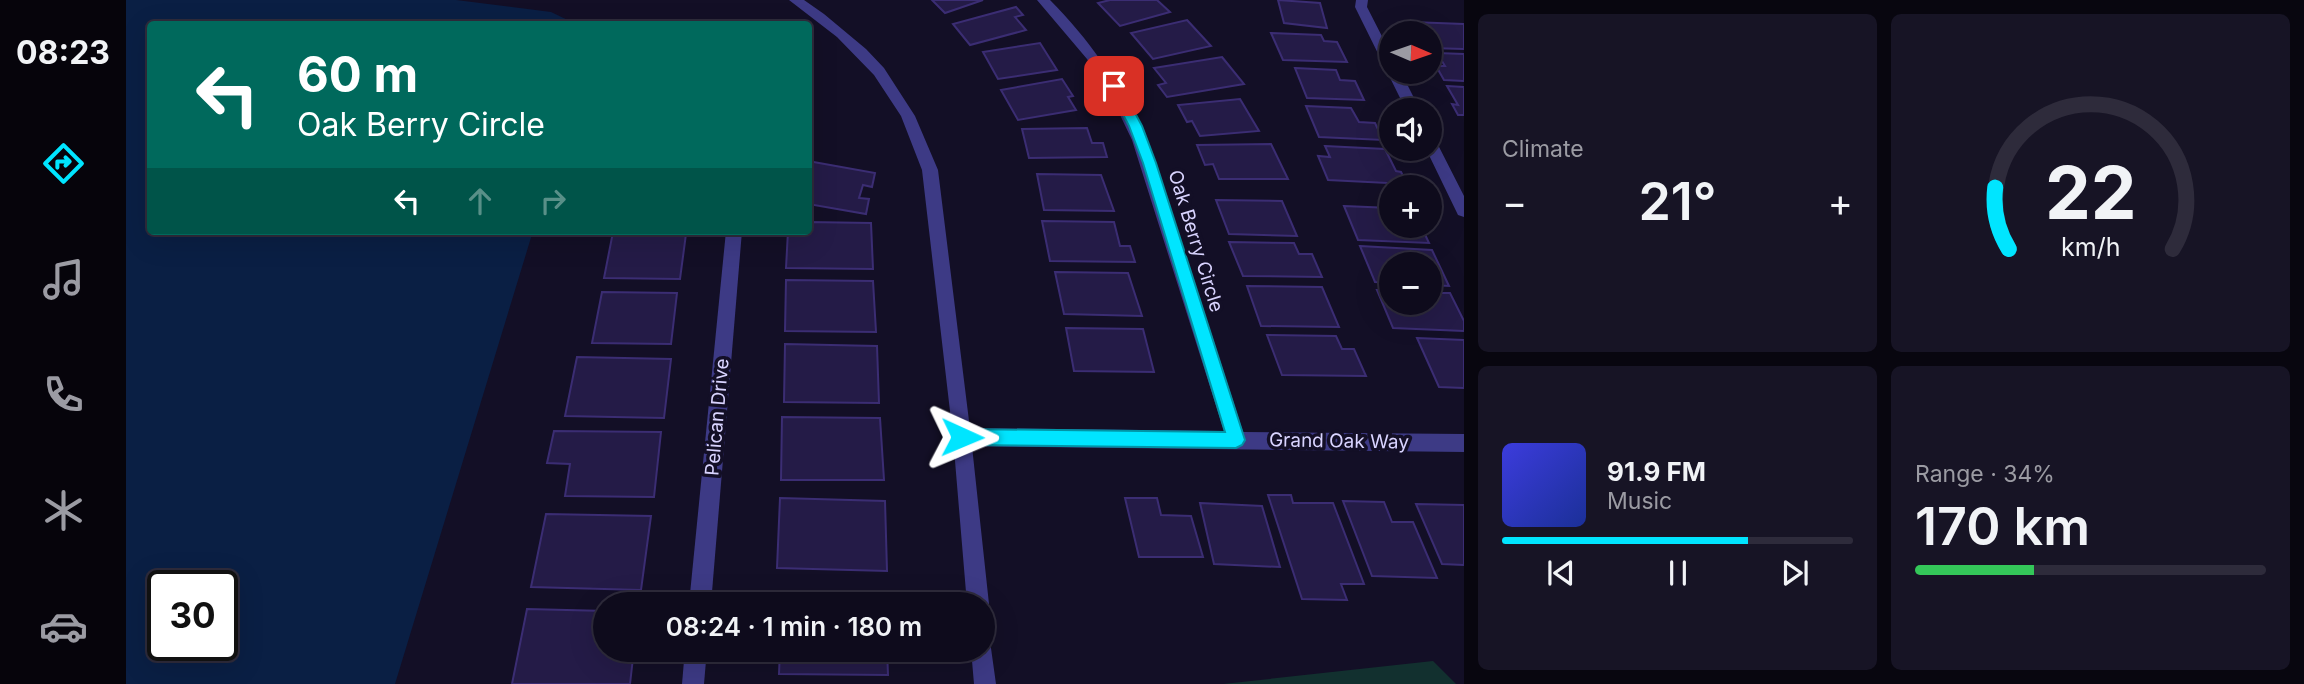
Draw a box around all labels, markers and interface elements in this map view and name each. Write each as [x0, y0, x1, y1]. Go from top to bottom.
north arrow [1379, 21, 1442, 84]
map controls [1379, 21, 1442, 315]
text: 08:23 [16, 33, 110, 72]
text: 60 m [297, 45, 418, 104]
icon: left [182, 49, 273, 140]
pin [1084, 56, 1144, 116]
icon: arrive [1095, 67, 1133, 105]
button: sound [1379, 98, 1442, 161]
text: Oak Berry Circle [297, 105, 545, 144]
text: Climate [1502, 135, 1584, 163]
icon: directions [39, 139, 88, 188]
text: 22 [2045, 148, 2136, 237]
street label: Oak Berry Circle [1163, 167, 1229, 315]
text: 21° [1638, 170, 1717, 233]
button: + [1379, 175, 1442, 238]
text: − [1502, 179, 1527, 225]
text: + [1828, 179, 1853, 225]
icon: left [388, 182, 426, 220]
icon: ahead [461, 182, 499, 220]
icon: right [534, 182, 572, 220]
text: km/h [2061, 232, 2120, 262]
button: − [1379, 252, 1442, 315]
icon: music [39, 255, 88, 304]
street label: Pelican Drive [700, 357, 734, 477]
icon: phone [39, 370, 88, 419]
position arrow [925, 400, 999, 474]
street label: Grand Oak Way [1269, 428, 1410, 454]
text: 91.9 FM [1607, 456, 1706, 487]
text: Range · 34% [1915, 460, 2055, 488]
icon: climate [39, 486, 88, 535]
text: Music [1607, 487, 1672, 515]
text: 170 km [1915, 495, 2090, 558]
icon: previous [1542, 554, 1580, 592]
icon: pause [1659, 554, 1697, 592]
icon: next [1776, 554, 1814, 592]
speed limit sign: 30 [147, 570, 238, 661]
icon: car [39, 602, 88, 651]
text: 08:24 · 1 min · 180 m [666, 611, 922, 642]

